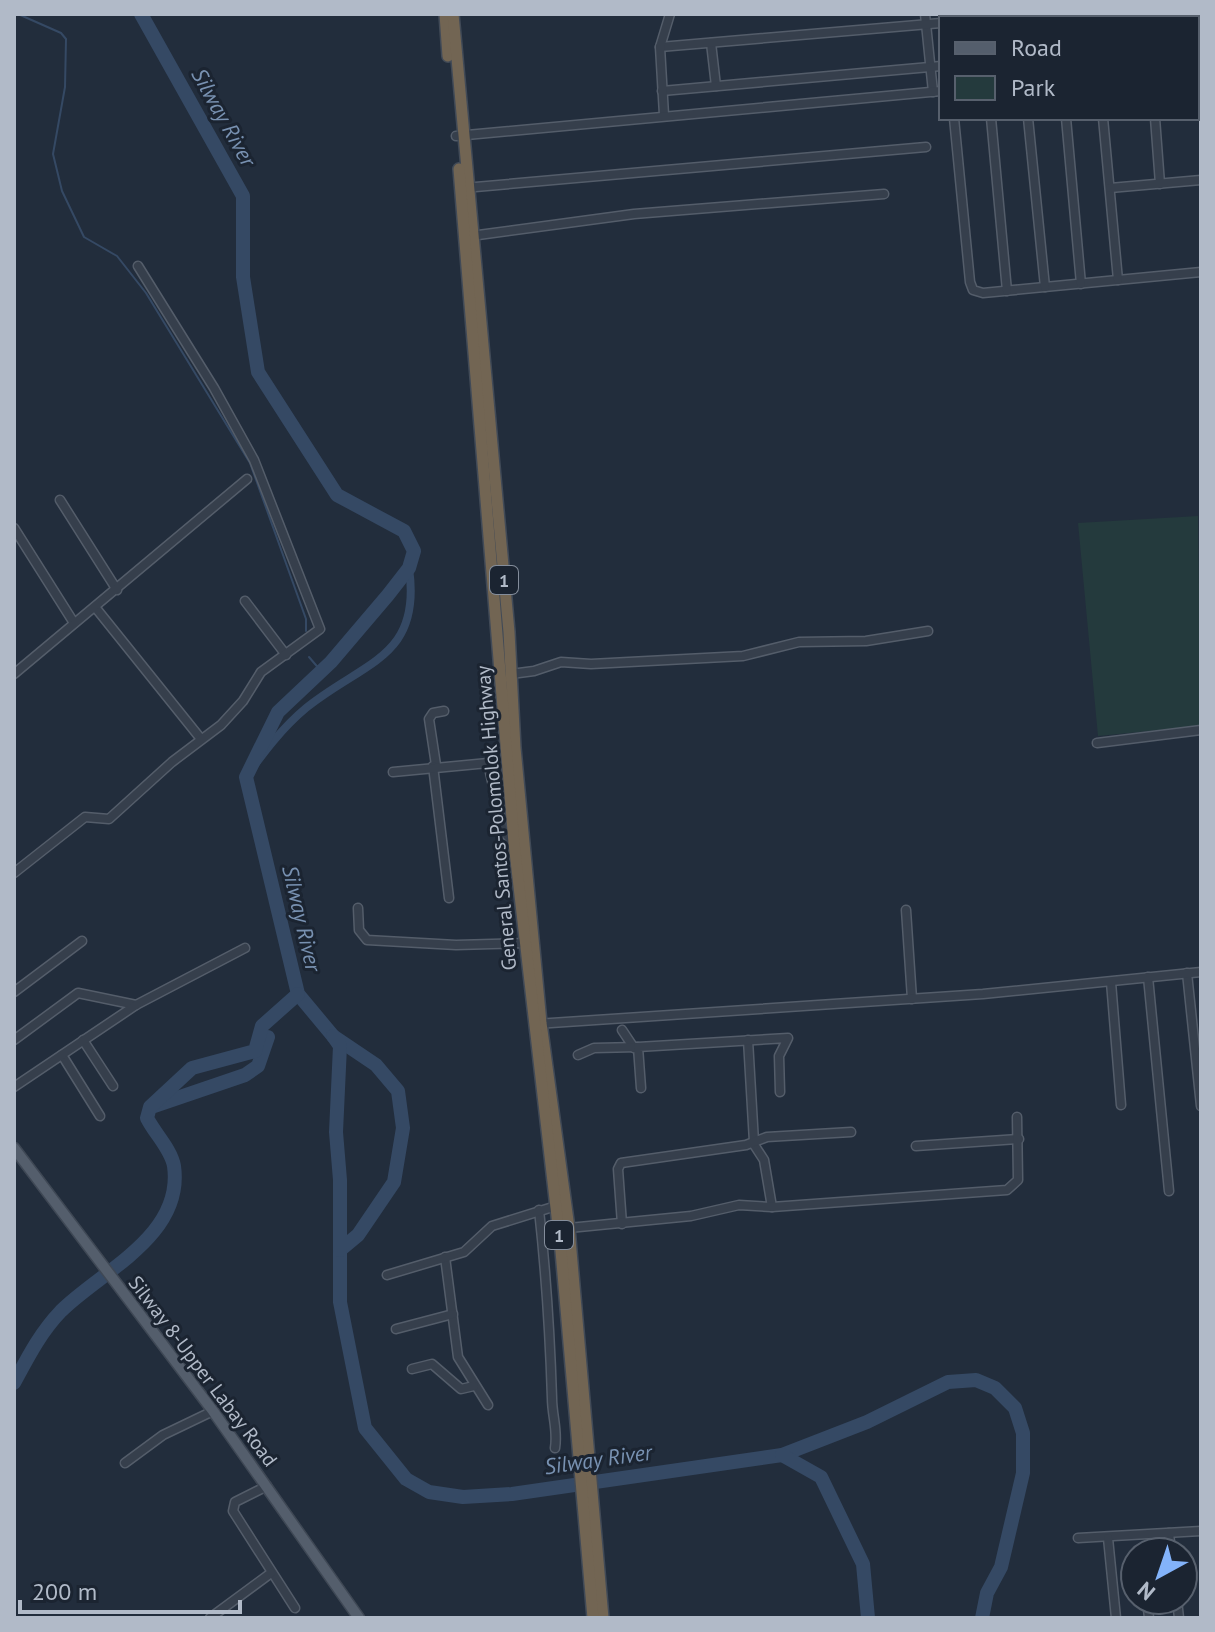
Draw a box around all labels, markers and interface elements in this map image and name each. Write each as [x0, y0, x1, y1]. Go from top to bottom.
legend [939, 16, 1199, 120]
text: Road [1011, 32, 1062, 63]
water label: Silway River [186, 63, 263, 173]
text: Park [1011, 72, 1056, 103]
road number: 1 [490, 566, 518, 594]
street label: General Santos-Polomolok Highway [470, 664, 522, 971]
water label: Silway River [276, 862, 328, 976]
road number: 1 [545, 1221, 573, 1249]
street label: Silway 8-Upper Labay Road [123, 1270, 283, 1472]
water label: Silway River [543, 1437, 655, 1480]
north arrow [1119, 1536, 1199, 1616]
scale bar [20, 1564, 240, 1614]
text: 200 m [32, 1576, 97, 1607]
text: N [1132, 1576, 1161, 1607]

